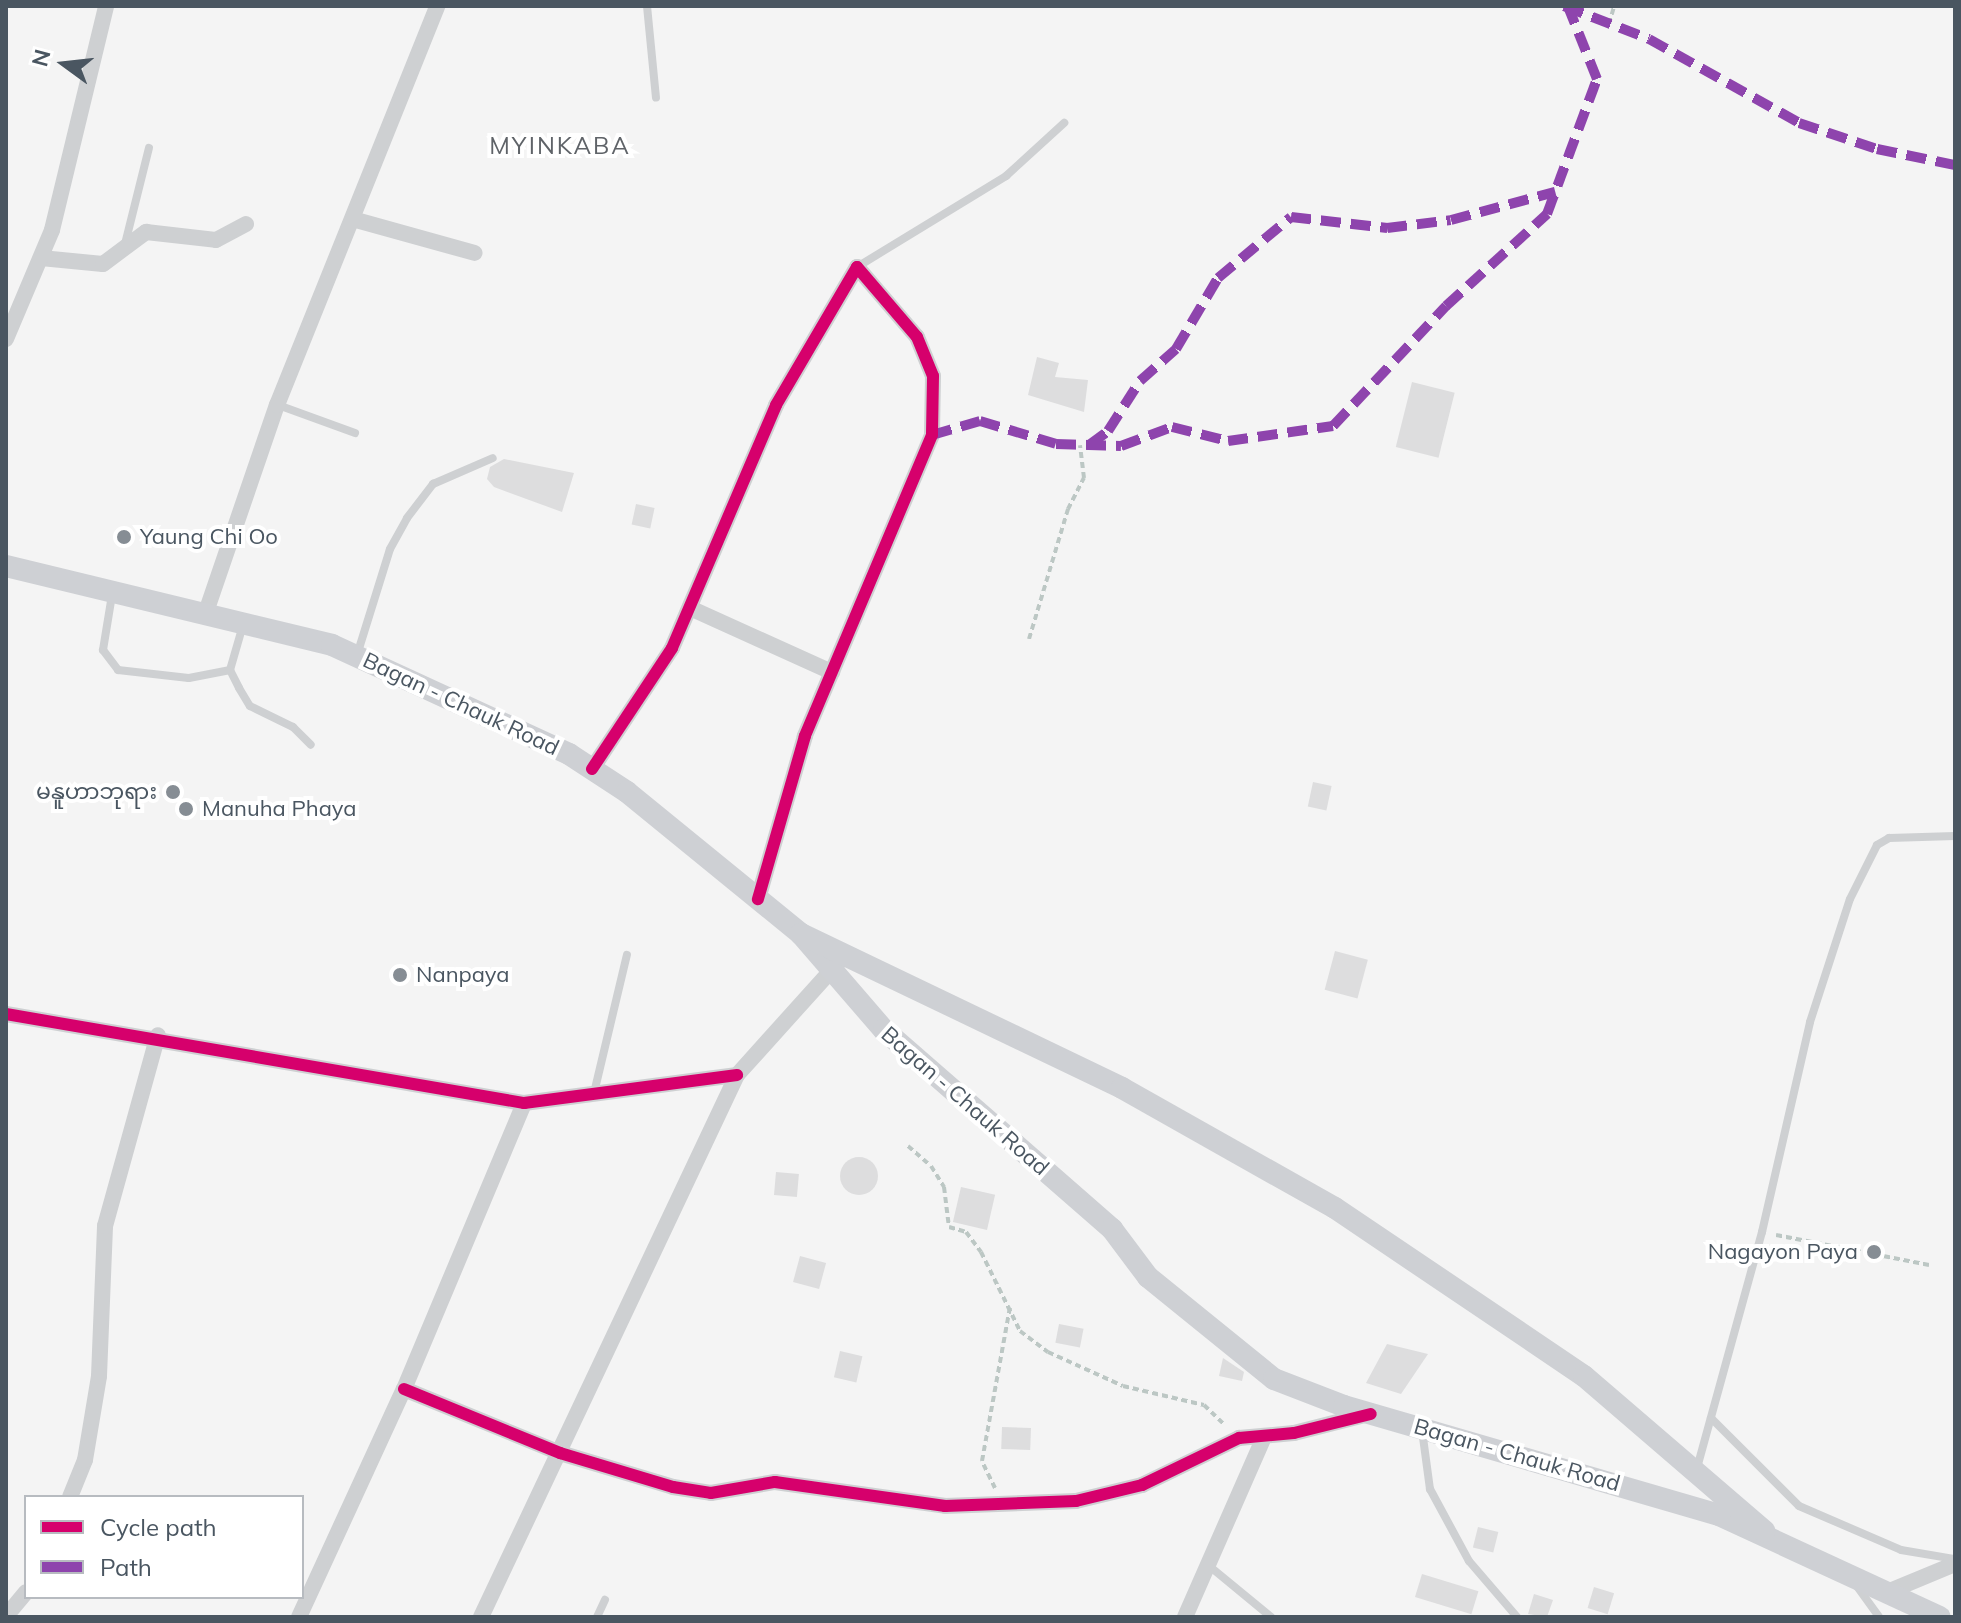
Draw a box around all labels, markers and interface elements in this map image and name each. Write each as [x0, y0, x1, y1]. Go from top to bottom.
north arrow [24, 24, 104, 104]
text: N [25, 46, 56, 69]
district label: MYINKABA [489, 132, 631, 160]
place label: Yaung Chi Oo [140, 524, 278, 550]
marker: Yaung Chi Oo [115, 528, 133, 546]
street label: Bagan - Chauk Road [359, 647, 563, 761]
place label: မနူဟာဘုရား [36, 779, 157, 805]
marker: မနူဟာဘုရား [164, 783, 182, 801]
place label: Manuha Phaya [202, 796, 356, 822]
marker: Manuha Phaya [177, 800, 195, 818]
place label: Nanpaya [416, 962, 509, 988]
marker: Nanpaya [391, 966, 409, 984]
street label: Bagan - Chauk Road [876, 1021, 1054, 1181]
place label: Nagayon Paya [1708, 1239, 1858, 1265]
marker: Nagayon Paya [1865, 1243, 1883, 1261]
street label: Bagan - Chauk Road [1411, 1413, 1623, 1497]
legend [24, 1495, 304, 1599]
text: Cycle path [100, 1512, 217, 1542]
text: Path [100, 1552, 152, 1582]

